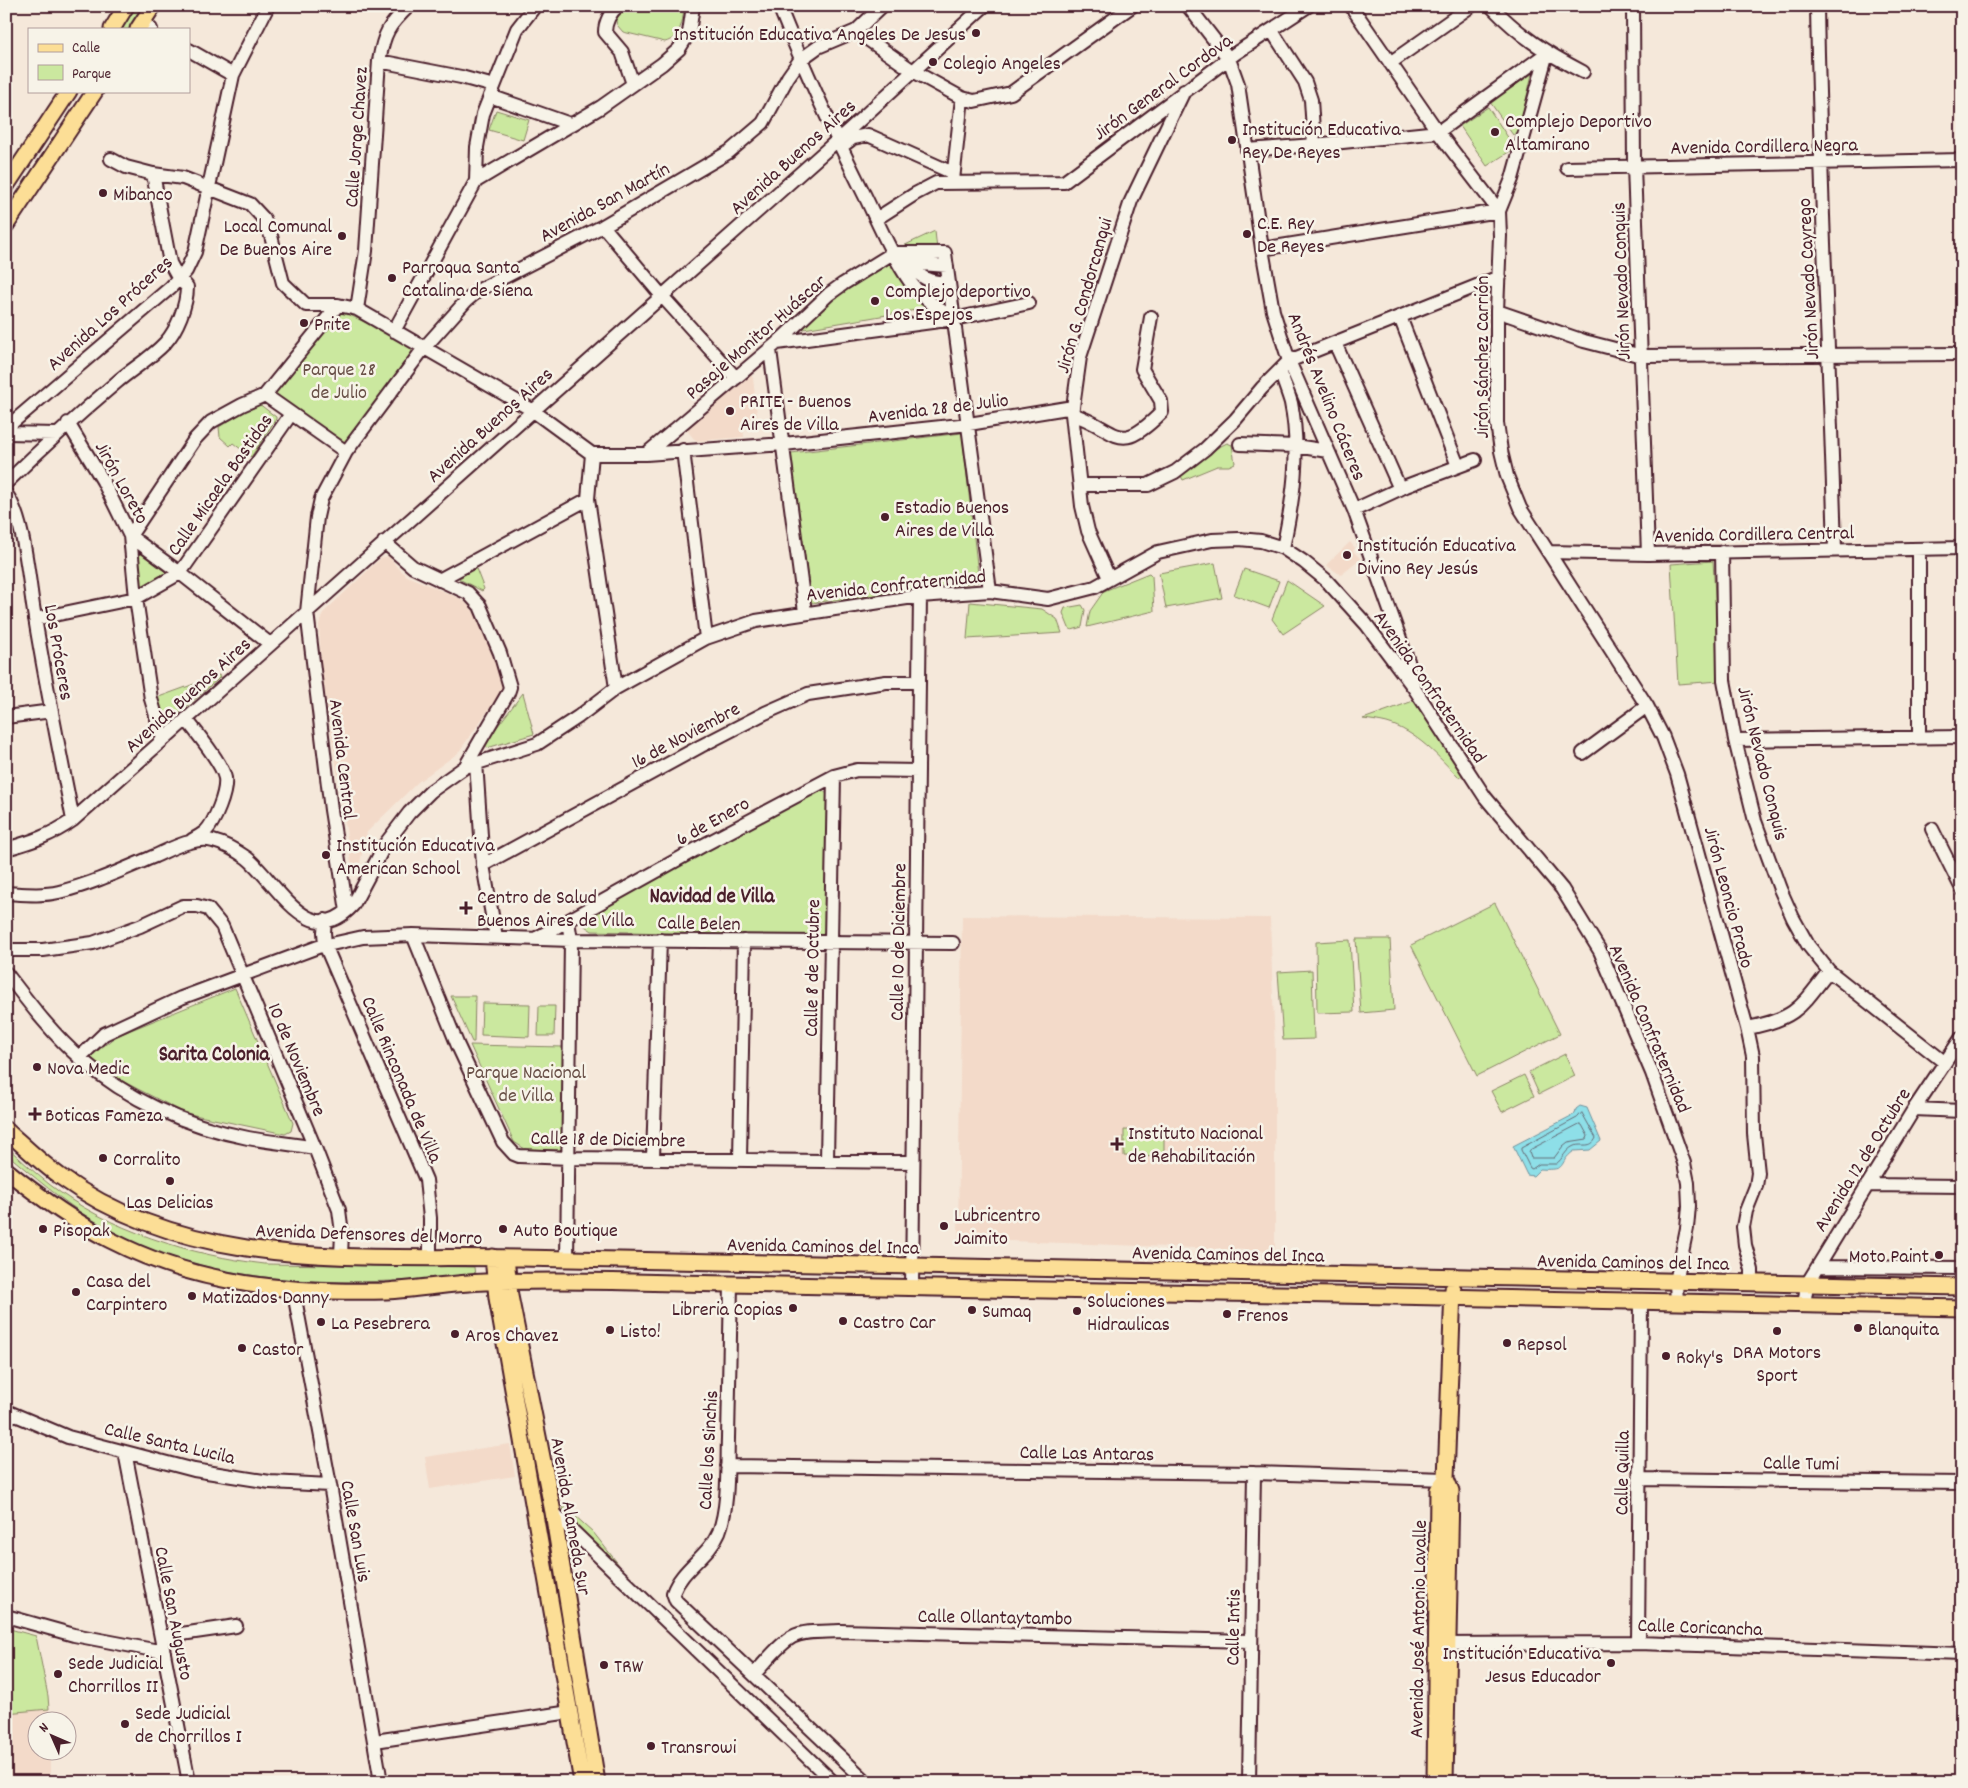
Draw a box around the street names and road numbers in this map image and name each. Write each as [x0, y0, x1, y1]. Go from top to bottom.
street label: Jirón General Cordova [1088, 28, 1240, 149]
street label: Calle Jorge Chavez [339, 65, 377, 209]
street label: Avenida Buenos Aires [725, 94, 863, 223]
street label: Avenida Cordillera Negra [1670, 132, 1859, 164]
street label: Avenida San Martín [535, 156, 676, 251]
street label: Jirón Nevado Cayrego [1792, 197, 1828, 360]
street label: Jirón Nevado Conquis [1606, 201, 1640, 360]
street label: Jirón G. Condorcanqui [1050, 214, 1122, 377]
street label: Avenida Los Próceres [42, 250, 180, 379]
street label: Pasaje Monitor Huáscar [680, 269, 834, 407]
street label: Jirón Sánchez Carrión [1470, 275, 1498, 439]
street label: Andrés Avelino Cáceres [1279, 309, 1372, 485]
street label: Avenida Buenos Aires [422, 362, 560, 491]
street label: Avenida 28 de Julio [866, 387, 1010, 433]
street label: Calle Micaela Bastidas [162, 409, 281, 563]
street label: Jirón Loreto [86, 437, 155, 530]
street label: Avenida Cordillera Central [1654, 520, 1855, 552]
street label: Avenida Confraternidad [805, 564, 988, 610]
street label: Los Próceres [35, 602, 79, 703]
street label: Avenida Confraternidad [1365, 606, 1492, 770]
street label: Avenida Buenos Aires [120, 632, 258, 761]
street label: Jirón Nevado Conquis [1728, 684, 1794, 844]
street label: 16 de Noviembre [627, 696, 746, 777]
street label: Avenida Central [320, 698, 362, 821]
street label: 6 de Enero [671, 791, 756, 854]
street label: Jirón Leoncio Prado [1695, 824, 1759, 972]
street label: Calle 10 de Diciembre [885, 863, 915, 1021]
street label: Calle 8 de Octubre [799, 899, 829, 1037]
street label: Calle Belen [657, 910, 741, 940]
street label: Avenida Confraternidad [1600, 940, 1696, 1118]
street label: Calle Rinconada de Villa [352, 992, 448, 1168]
street label: 10 de Noviembre [259, 999, 332, 1121]
street label: Avenida 12 de Octubre [1808, 1083, 1919, 1238]
street label: Calle 18 de Diciembre [530, 1126, 686, 1156]
street label: Avenida Defensores del Morro [255, 1218, 483, 1254]
street label: Avenida Caminos del Inca [726, 1232, 920, 1264]
street label: Avenida Caminos del Inca [1131, 1240, 1325, 1272]
street label: Avenida Caminos del Inca [1536, 1248, 1730, 1280]
street label: Calle los Sinchis [693, 1390, 727, 1511]
street label: Calle Santa Lucila [101, 1416, 238, 1474]
street label: Calle Quilla [1609, 1430, 1639, 1516]
street label: Avenida Alameda Sur [541, 1435, 597, 1598]
street label: Calle Las Antaras [1019, 1440, 1155, 1470]
street label: Calle Tumi [1763, 1450, 1840, 1480]
street label: Calle San Luis [331, 1478, 377, 1585]
street label: Avenida José Antonio Lavalle [1404, 1519, 1436, 1739]
street label: Calle San Augusto [145, 1544, 199, 1683]
street label: Calle Intis [1220, 1588, 1250, 1666]
street label: Calle Ollantaytambo [917, 1604, 1073, 1634]
street label: Calle Coricancha [1637, 1613, 1764, 1645]

